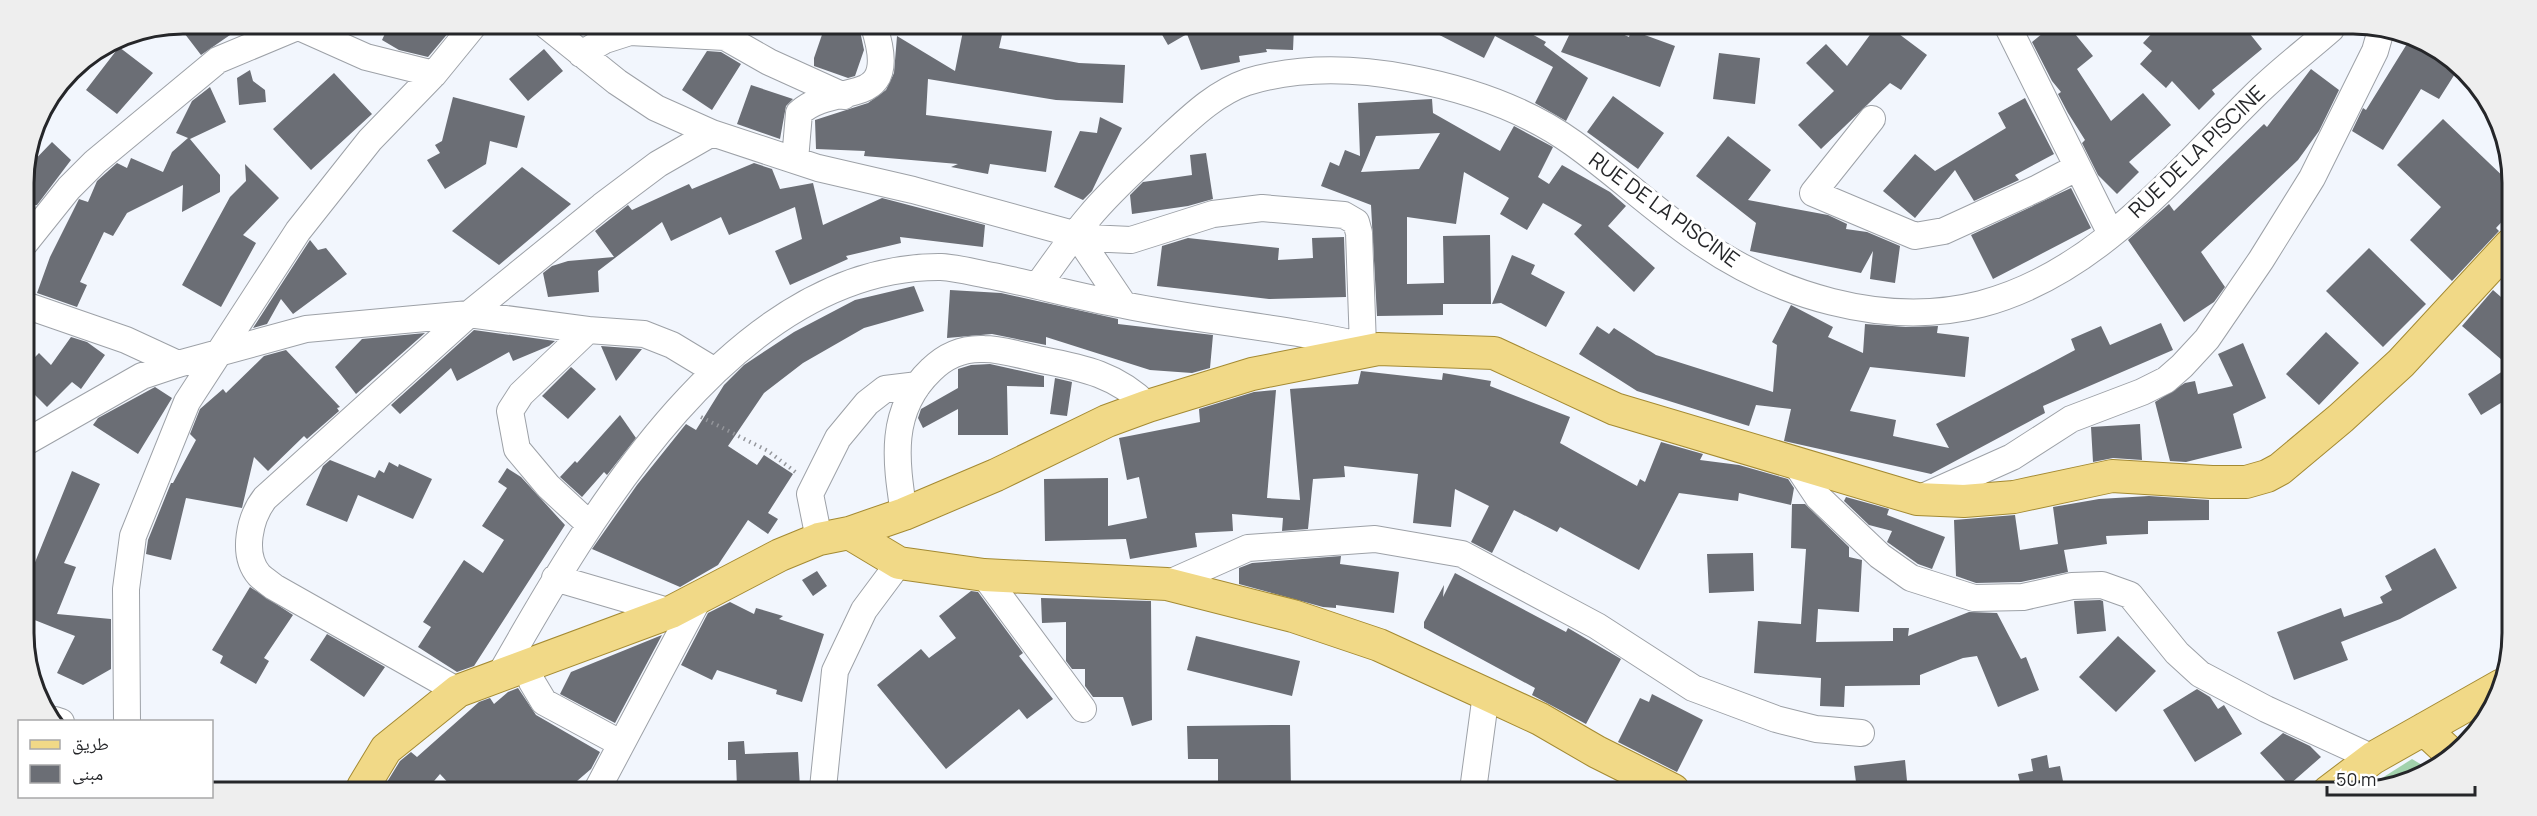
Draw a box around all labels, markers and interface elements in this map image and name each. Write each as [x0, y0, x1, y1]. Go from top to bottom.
street label: RUE DE LA PISCINE [2122, 79, 2271, 224]
street label: RUE DE LA PISCINE [1584, 145, 1745, 273]
legend [18, 720, 213, 798]
text: طريق [72, 731, 109, 755]
scale bar [2327, 759, 2476, 797]
text: مبنى [72, 761, 103, 785]
text: 50 m [2336, 767, 2376, 791]

